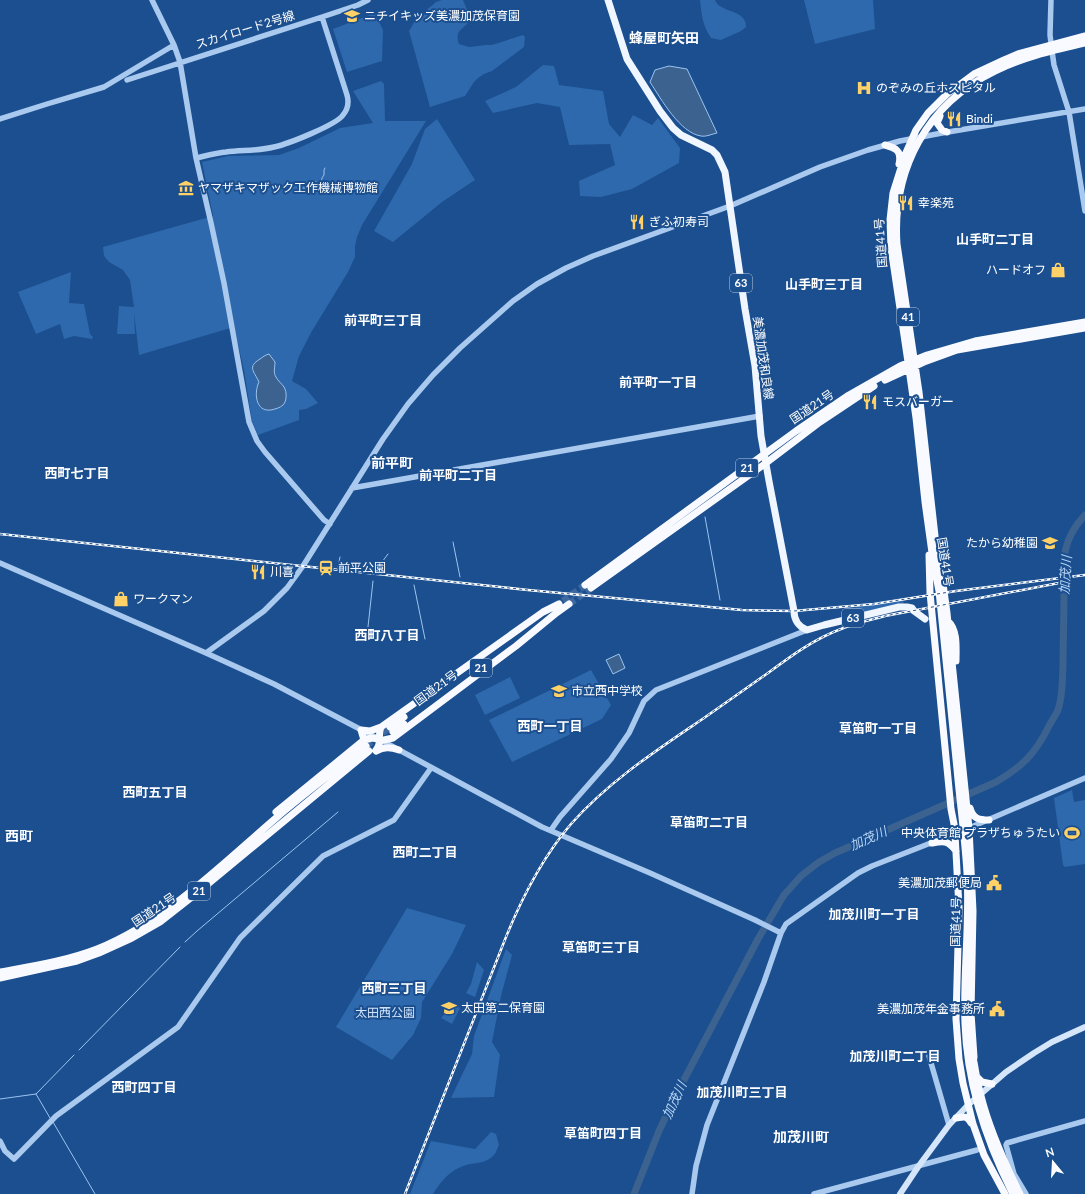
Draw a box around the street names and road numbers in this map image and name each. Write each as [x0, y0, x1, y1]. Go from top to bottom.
street label: スカイロード2号線 [193, 7, 296, 52]
street label: 国道41号 [871, 218, 890, 268]
road number: 63 [730, 274, 752, 292]
road number: 41 [897, 308, 919, 326]
street label: 美濃加茂和良線 [750, 315, 777, 401]
street label: 国道21号 [787, 386, 837, 427]
road number: 21 [736, 459, 758, 477]
street label: 国道41号 [934, 536, 957, 588]
road number: 63 [842, 609, 864, 627]
road number: 21 [470, 659, 492, 677]
street label: 国道21号 [411, 667, 460, 708]
road number: 21 [188, 882, 210, 900]
street label: 国道21号 [129, 889, 179, 930]
street label: 国道41号 [948, 897, 963, 947]

